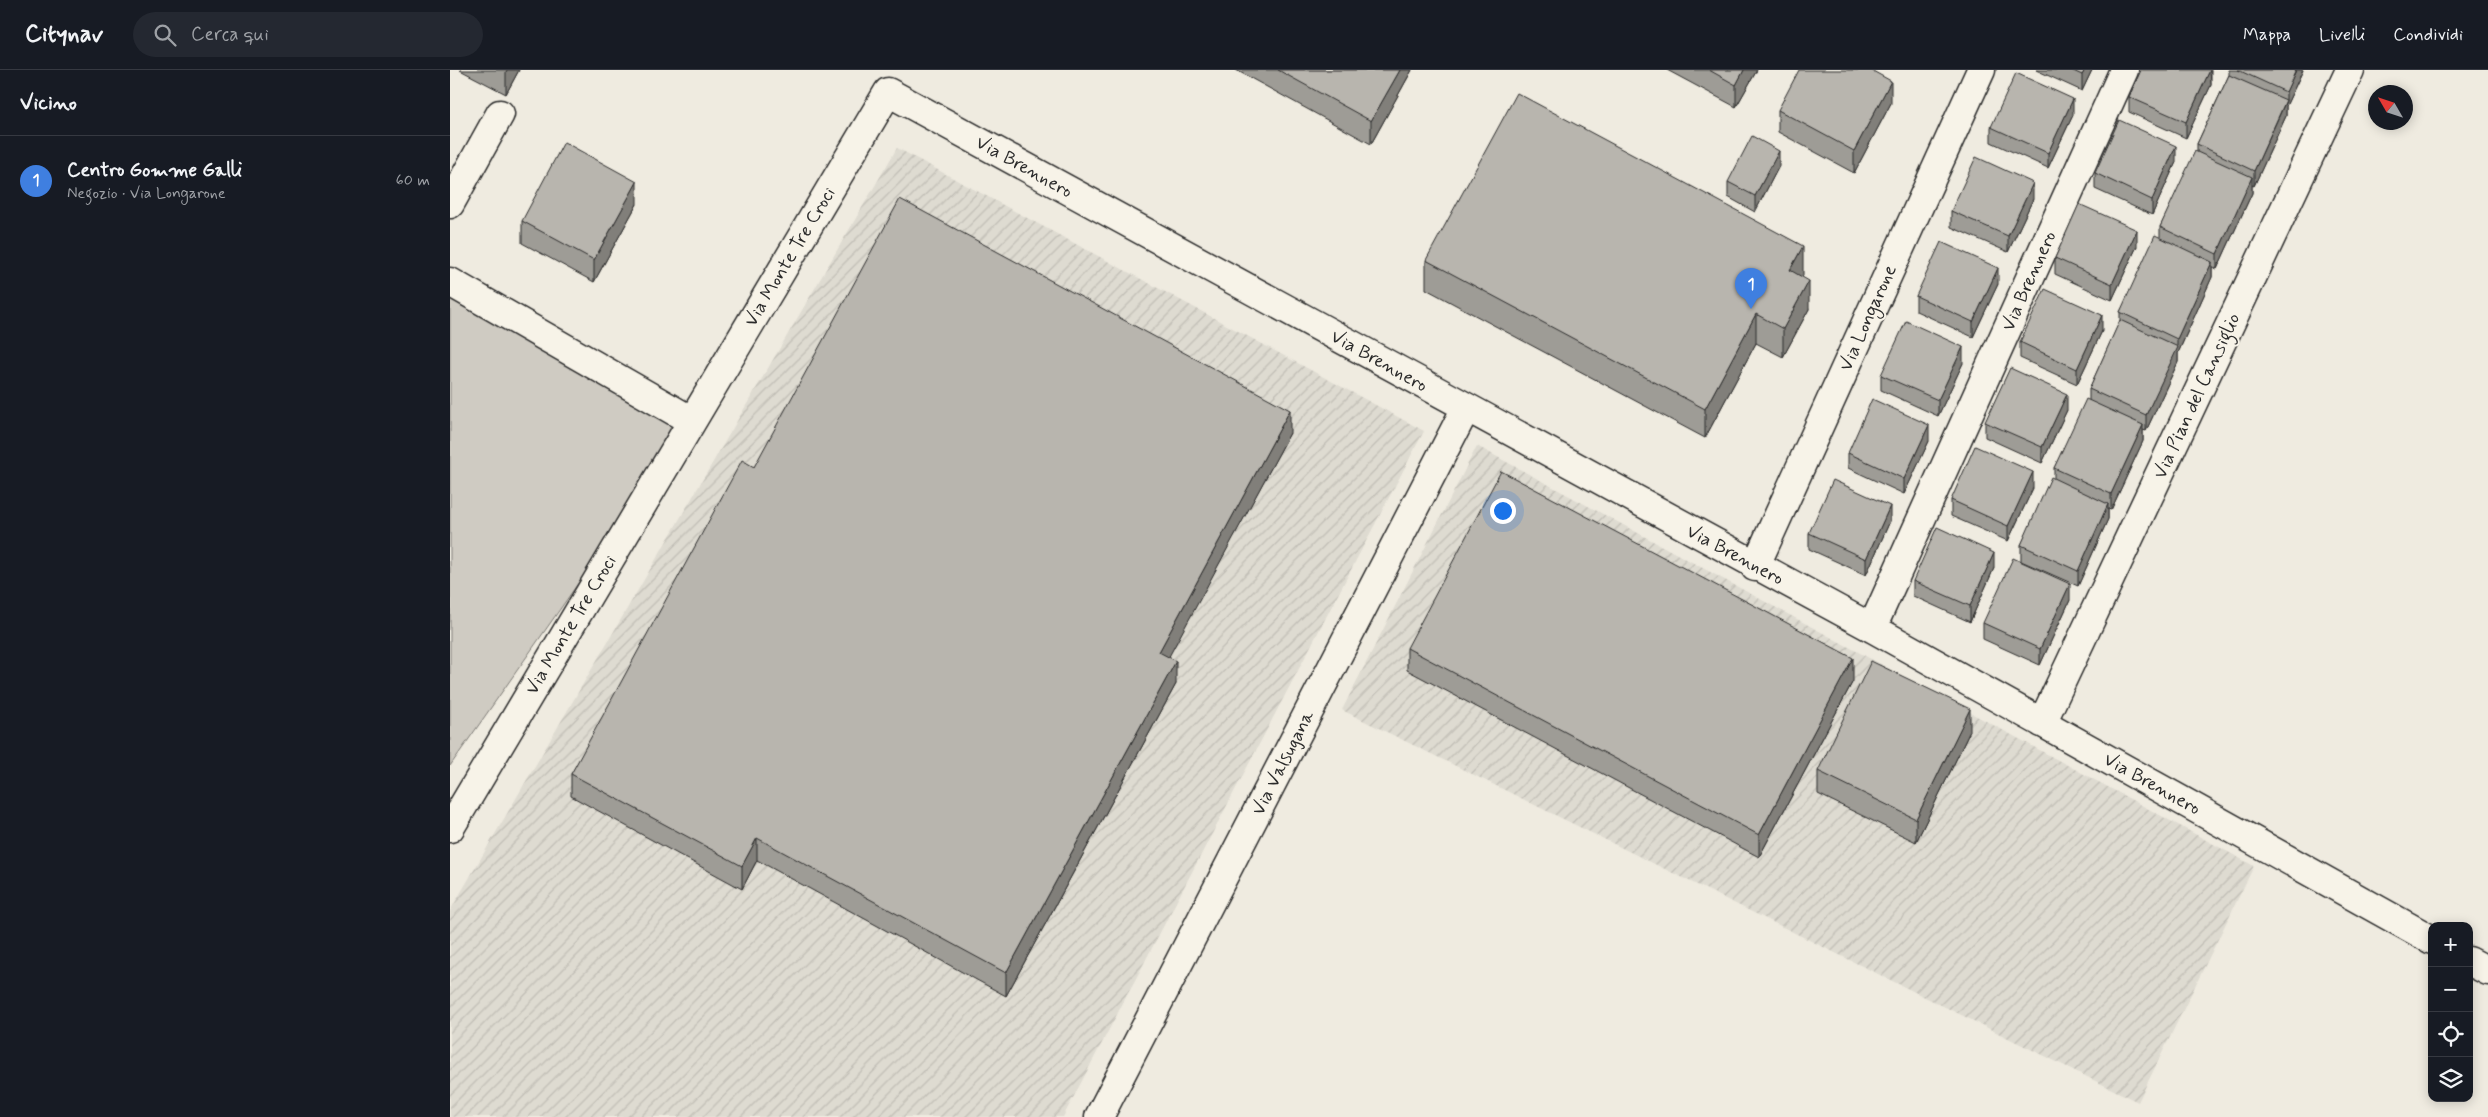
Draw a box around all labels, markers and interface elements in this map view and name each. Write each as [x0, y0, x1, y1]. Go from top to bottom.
search box [133, 12, 483, 57]
text: Citynav [25, 19, 103, 50]
icon: search [151, 21, 179, 49]
text: Cerca qui [191, 22, 269, 47]
text: Mappa [2243, 23, 2291, 47]
text: Livelli [2319, 23, 2365, 47]
text: Condividi [2393, 23, 2463, 47]
north arrow [2368, 85, 2413, 130]
text: Vicino [20, 89, 77, 117]
street label: Via Brennero [971, 130, 1077, 204]
text: Centro Gomme Galli [67, 158, 242, 183]
text: 1 [32, 170, 40, 191]
text: 60 m [396, 170, 430, 191]
text: Negozio · Via Longarone [67, 183, 226, 204]
street label: Via Monte Tre Croci [738, 183, 842, 331]
street label: Via Brennero [1996, 227, 2062, 335]
street label: Via Longarone [1833, 261, 1904, 376]
pin: 1 [1735, 268, 1767, 309]
street label: Via Pian del Cansiglio [2148, 309, 2249, 484]
street label: Via Brennero [1326, 324, 1432, 398]
your location [1490, 498, 1516, 524]
street label: Via Brennero [1682, 519, 1788, 591]
street label: Via Monte Tre Croci [519, 551, 623, 699]
street label: Via Valsugana [1246, 706, 1321, 820]
street label: Via Brennero [2099, 747, 2205, 821]
map controls [2428, 922, 2473, 1102]
button: + [2428, 922, 2473, 967]
button: − [2428, 967, 2473, 1012]
button: locate [2428, 1012, 2473, 1057]
button: layers [2428, 1057, 2473, 1102]

